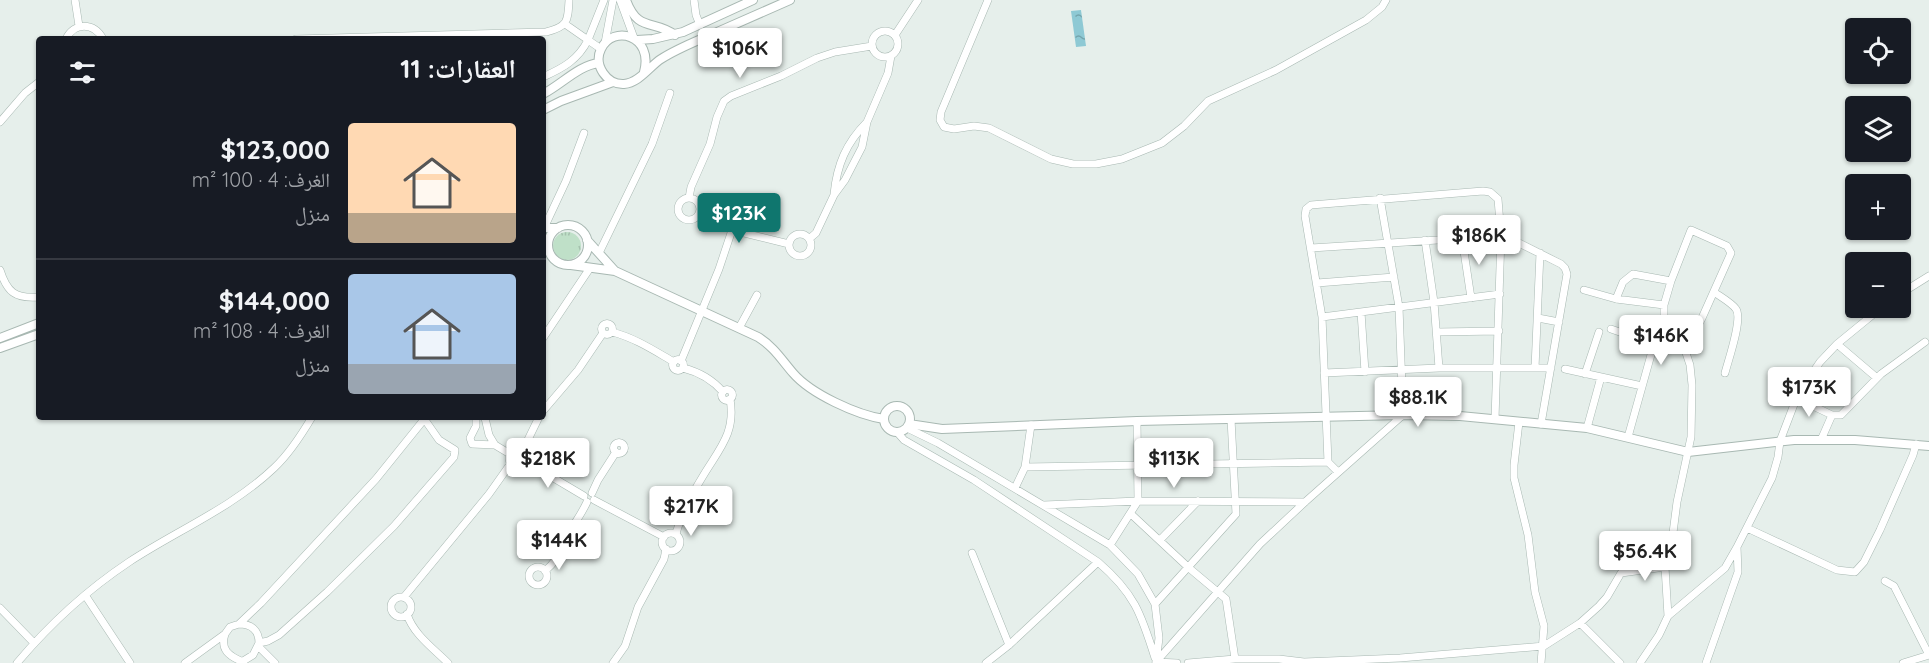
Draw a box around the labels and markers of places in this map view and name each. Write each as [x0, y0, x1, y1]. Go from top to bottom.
pin: $106K [698, 28, 782, 79]
pin: $123K [697, 193, 781, 244]
pin: $186K [1437, 215, 1521, 266]
pin: $146K [1619, 315, 1703, 366]
pin: $173K [1767, 367, 1851, 418]
pin: $88.1K [1369, 377, 1467, 428]
pin: $218K [506, 438, 590, 489]
pin: $113K [1132, 438, 1216, 489]
pin: $217K [649, 486, 733, 537]
pin: $144K [517, 520, 601, 571]
pin: $56.4K [1596, 531, 1694, 582]

